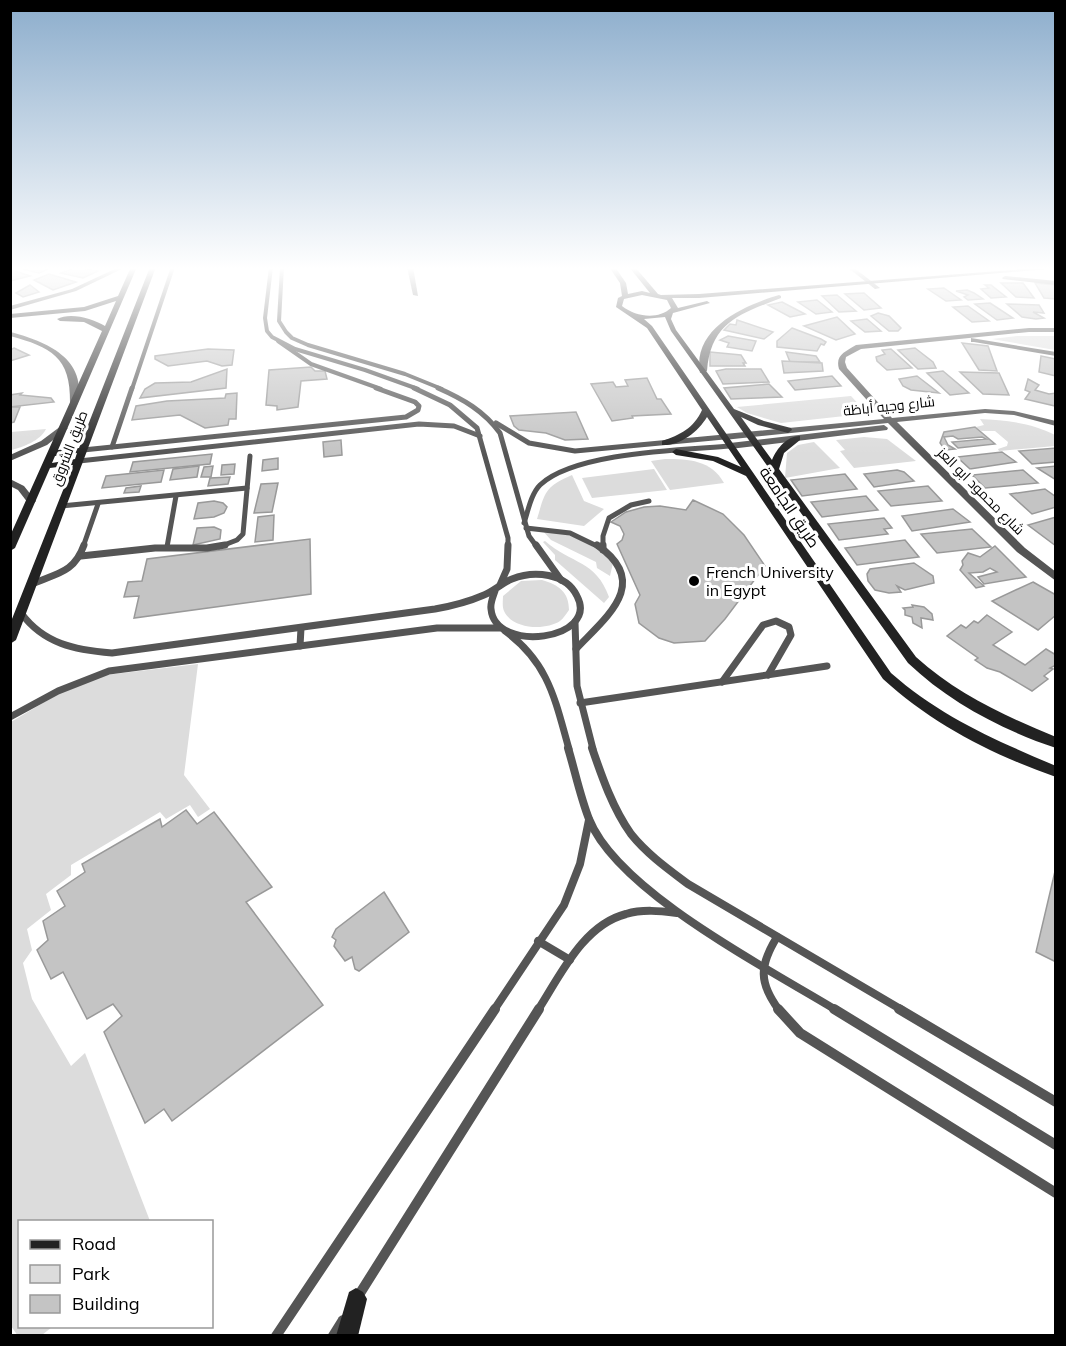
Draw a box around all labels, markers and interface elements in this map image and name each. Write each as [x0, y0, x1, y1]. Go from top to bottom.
street label: شارع وجيه أباظة [842, 392, 936, 420]
street label: طريق الشروق [46, 408, 92, 488]
street label: شارع محمود ابو العز [933, 443, 1028, 538]
street label: طريق الجامعة [755, 463, 824, 552]
place label: French University in Egypt [706, 562, 834, 600]
marker: French University in Egypt [687, 574, 701, 588]
legend [18, 1220, 213, 1328]
text: Road [72, 1232, 116, 1255]
text: Park [72, 1262, 111, 1285]
text: Building [72, 1292, 140, 1315]

